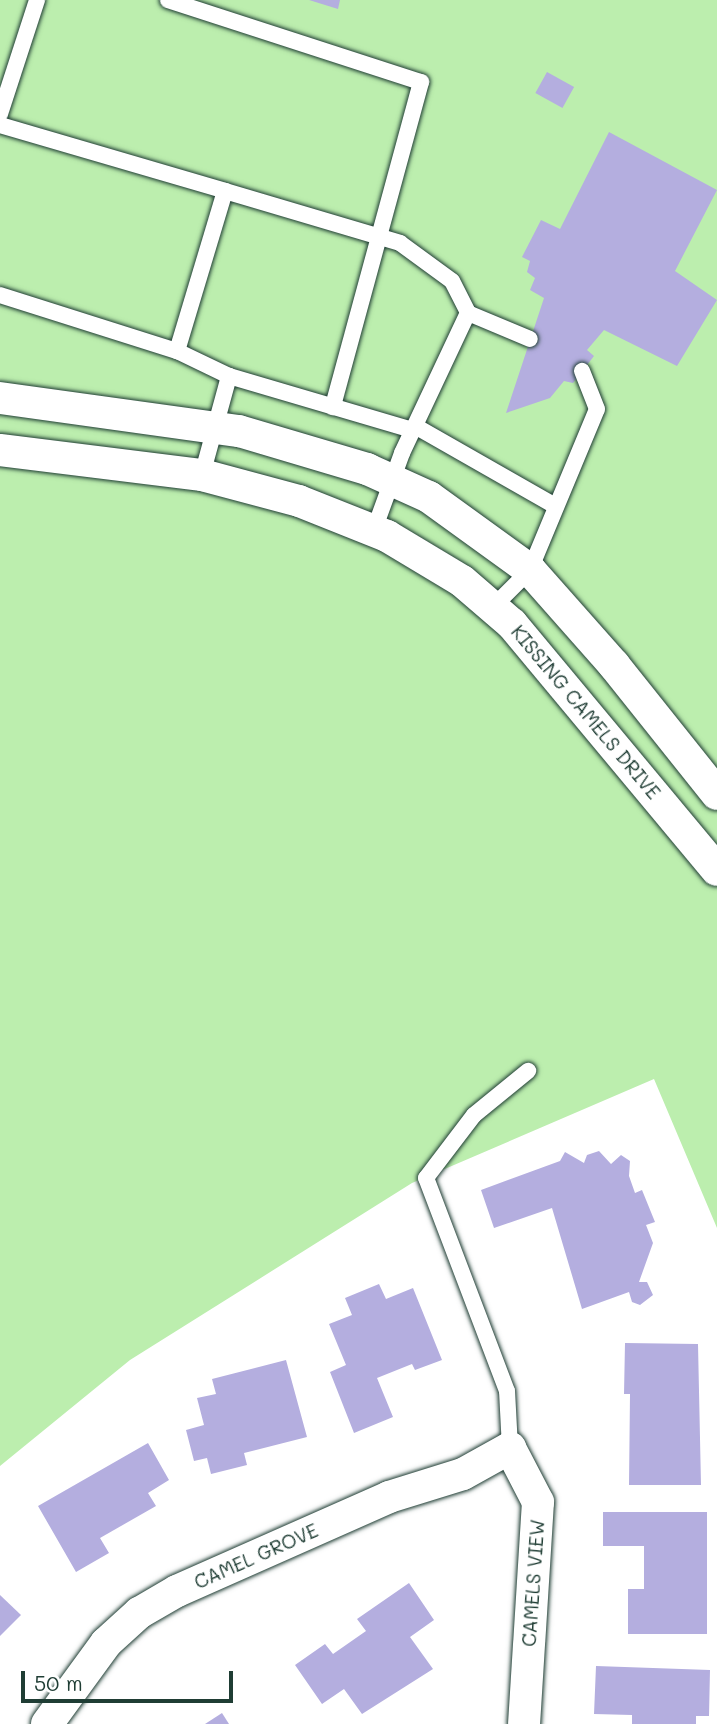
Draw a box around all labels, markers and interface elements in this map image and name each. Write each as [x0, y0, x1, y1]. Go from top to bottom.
street label: KISSING CAMELS DRIVE [507, 620, 665, 804]
street label: CAMEL GROVE [191, 1518, 321, 1594]
street label: CAMELS VIEW [517, 1519, 549, 1647]
scale bar [24, 1658, 236, 1702]
text: 50 m [34, 1669, 83, 1696]

